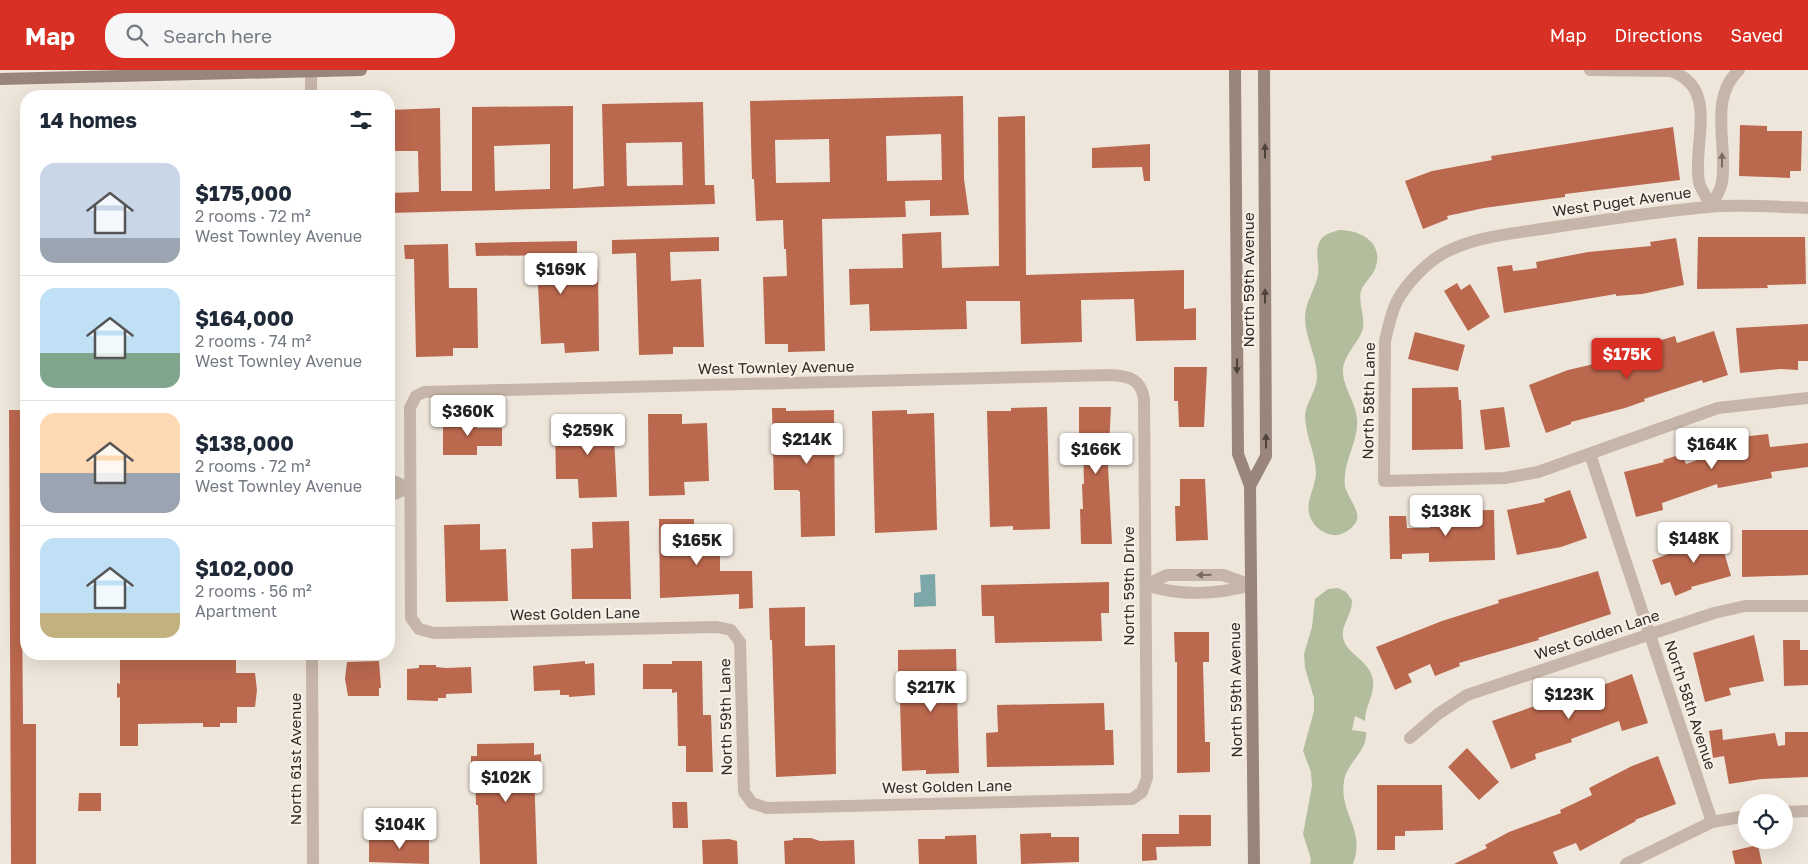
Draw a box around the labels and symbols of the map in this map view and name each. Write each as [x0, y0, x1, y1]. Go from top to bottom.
one-way arrow [1261, 143, 1269, 159]
one-way arrow [1718, 152, 1726, 168]
street label: West Puget Avenue [1551, 182, 1693, 220]
street label: North 59th Avenue [1239, 212, 1257, 348]
pin: $169K [526, 252, 596, 295]
one-way arrow [1261, 288, 1269, 304]
pin: $175K [1592, 338, 1662, 380]
street label: North 58th Lane [1358, 342, 1378, 460]
street label: West Townley Avenue [698, 357, 855, 377]
one-way arrow [1233, 358, 1241, 374]
pin: $360K [433, 394, 503, 437]
pin: $259K [553, 414, 623, 456]
pin: $214K [772, 422, 842, 465]
pin: $164K [1677, 428, 1747, 470]
pin: $166K [1061, 432, 1131, 475]
one-way arrow [1262, 433, 1270, 449]
pin: $138K [1411, 494, 1481, 537]
pin: $148K [1659, 522, 1729, 564]
pin: $165K [662, 524, 732, 566]
street label: North 59th Drive [1119, 526, 1137, 646]
one-way arrow [1196, 571, 1212, 579]
street label: West Golden Lane [510, 603, 641, 623]
street label: West Golden Lane [1532, 605, 1662, 663]
street label: North 59th Avenue [1225, 622, 1245, 758]
street label: North 58th Avenue [1661, 638, 1721, 772]
street label: North 59th Lane [715, 658, 735, 776]
pin: $217K [896, 670, 966, 713]
pin: $123K [1534, 678, 1604, 720]
street label: North 61st Avenue [286, 692, 304, 825]
pin: $102K [471, 760, 541, 803]
street label: West Golden Lane [882, 776, 1013, 796]
pin: $104K [365, 808, 435, 850]

